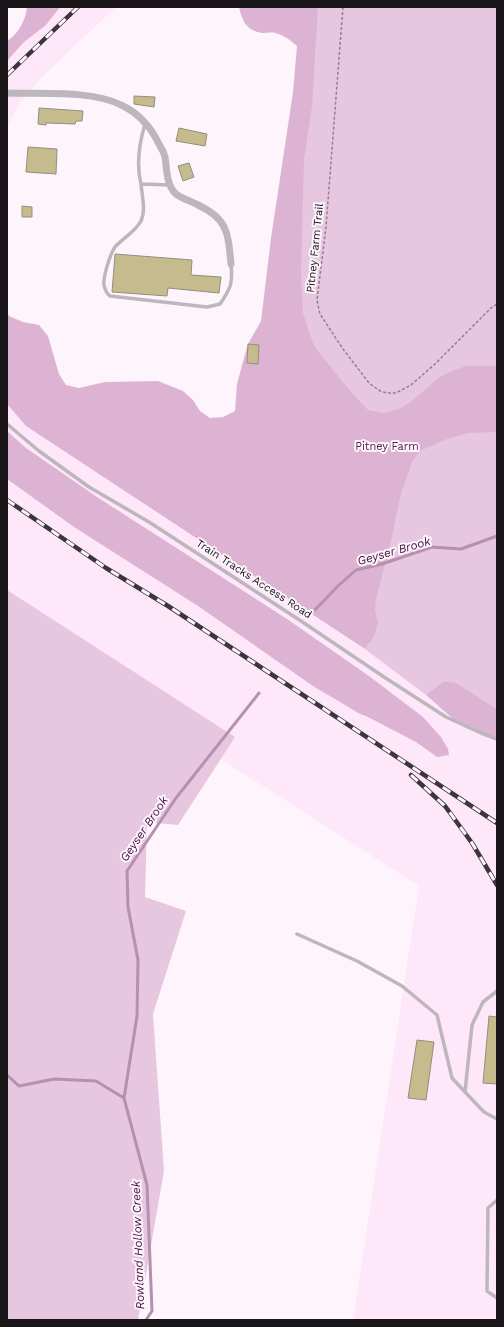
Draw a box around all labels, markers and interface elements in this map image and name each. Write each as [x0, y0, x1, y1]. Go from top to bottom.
street label: Pitney Farm Trail [304, 202, 326, 293]
park label: Pitney Farm [355, 440, 419, 453]
water label: Geyser Brook [356, 534, 433, 568]
street label: Train Tracks Access Road [194, 537, 314, 621]
water label: Geyser Brook [117, 793, 171, 864]
water label: Rowland Hollow Creek [129, 1180, 147, 1310]

